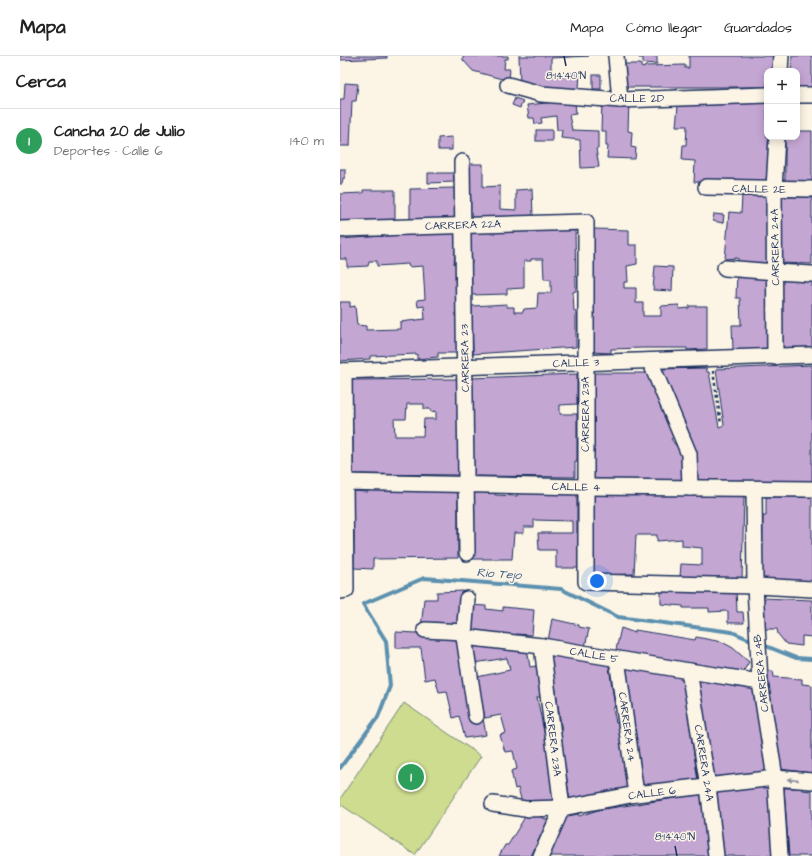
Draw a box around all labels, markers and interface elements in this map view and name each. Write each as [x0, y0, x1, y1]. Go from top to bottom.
text: Mapa [20, 14, 66, 41]
text: Mapa [570, 18, 604, 38]
text: Cómo llegar [626, 18, 702, 38]
text: Guardados [724, 18, 792, 38]
map controls [764, 68, 800, 140]
button: + [764, 68, 800, 104]
text: 8°14'40"N [546, 69, 586, 83]
text: Cerca [16, 70, 66, 94]
street label: CALLE 2D [610, 91, 664, 106]
button: − [764, 104, 800, 140]
text: Cancha 20 de Julio [54, 121, 185, 142]
text: 1 [28, 132, 30, 150]
text: 140 m [290, 132, 324, 150]
text: Deportes · Calle 6 [54, 142, 163, 160]
street label: CALLE 2E [732, 181, 787, 197]
street label: CARRERA 24A [767, 208, 783, 286]
street label: CARRERA 22A [425, 216, 501, 234]
street label: CARRERA 23 [457, 323, 473, 392]
street label: CALLE 3 [552, 355, 600, 371]
street label: CARRERA 23A [578, 376, 593, 452]
street label: CALLE 4 [552, 479, 601, 495]
water label: Rio Tejo [476, 564, 523, 584]
your location [587, 571, 607, 591]
street label: CARRERA 24B [749, 633, 773, 713]
street label: CALLE 5 [569, 643, 620, 667]
street label: CARRERA 24 [615, 691, 639, 763]
street label: CARRERA 23A [541, 701, 565, 777]
street label: CARRERA 24A [691, 724, 717, 802]
pin: 1 [398, 762, 424, 792]
one-way arrow [787, 776, 799, 783]
street label: CALLE 6 [627, 783, 677, 803]
text: 8°14'40"N [655, 830, 695, 844]

